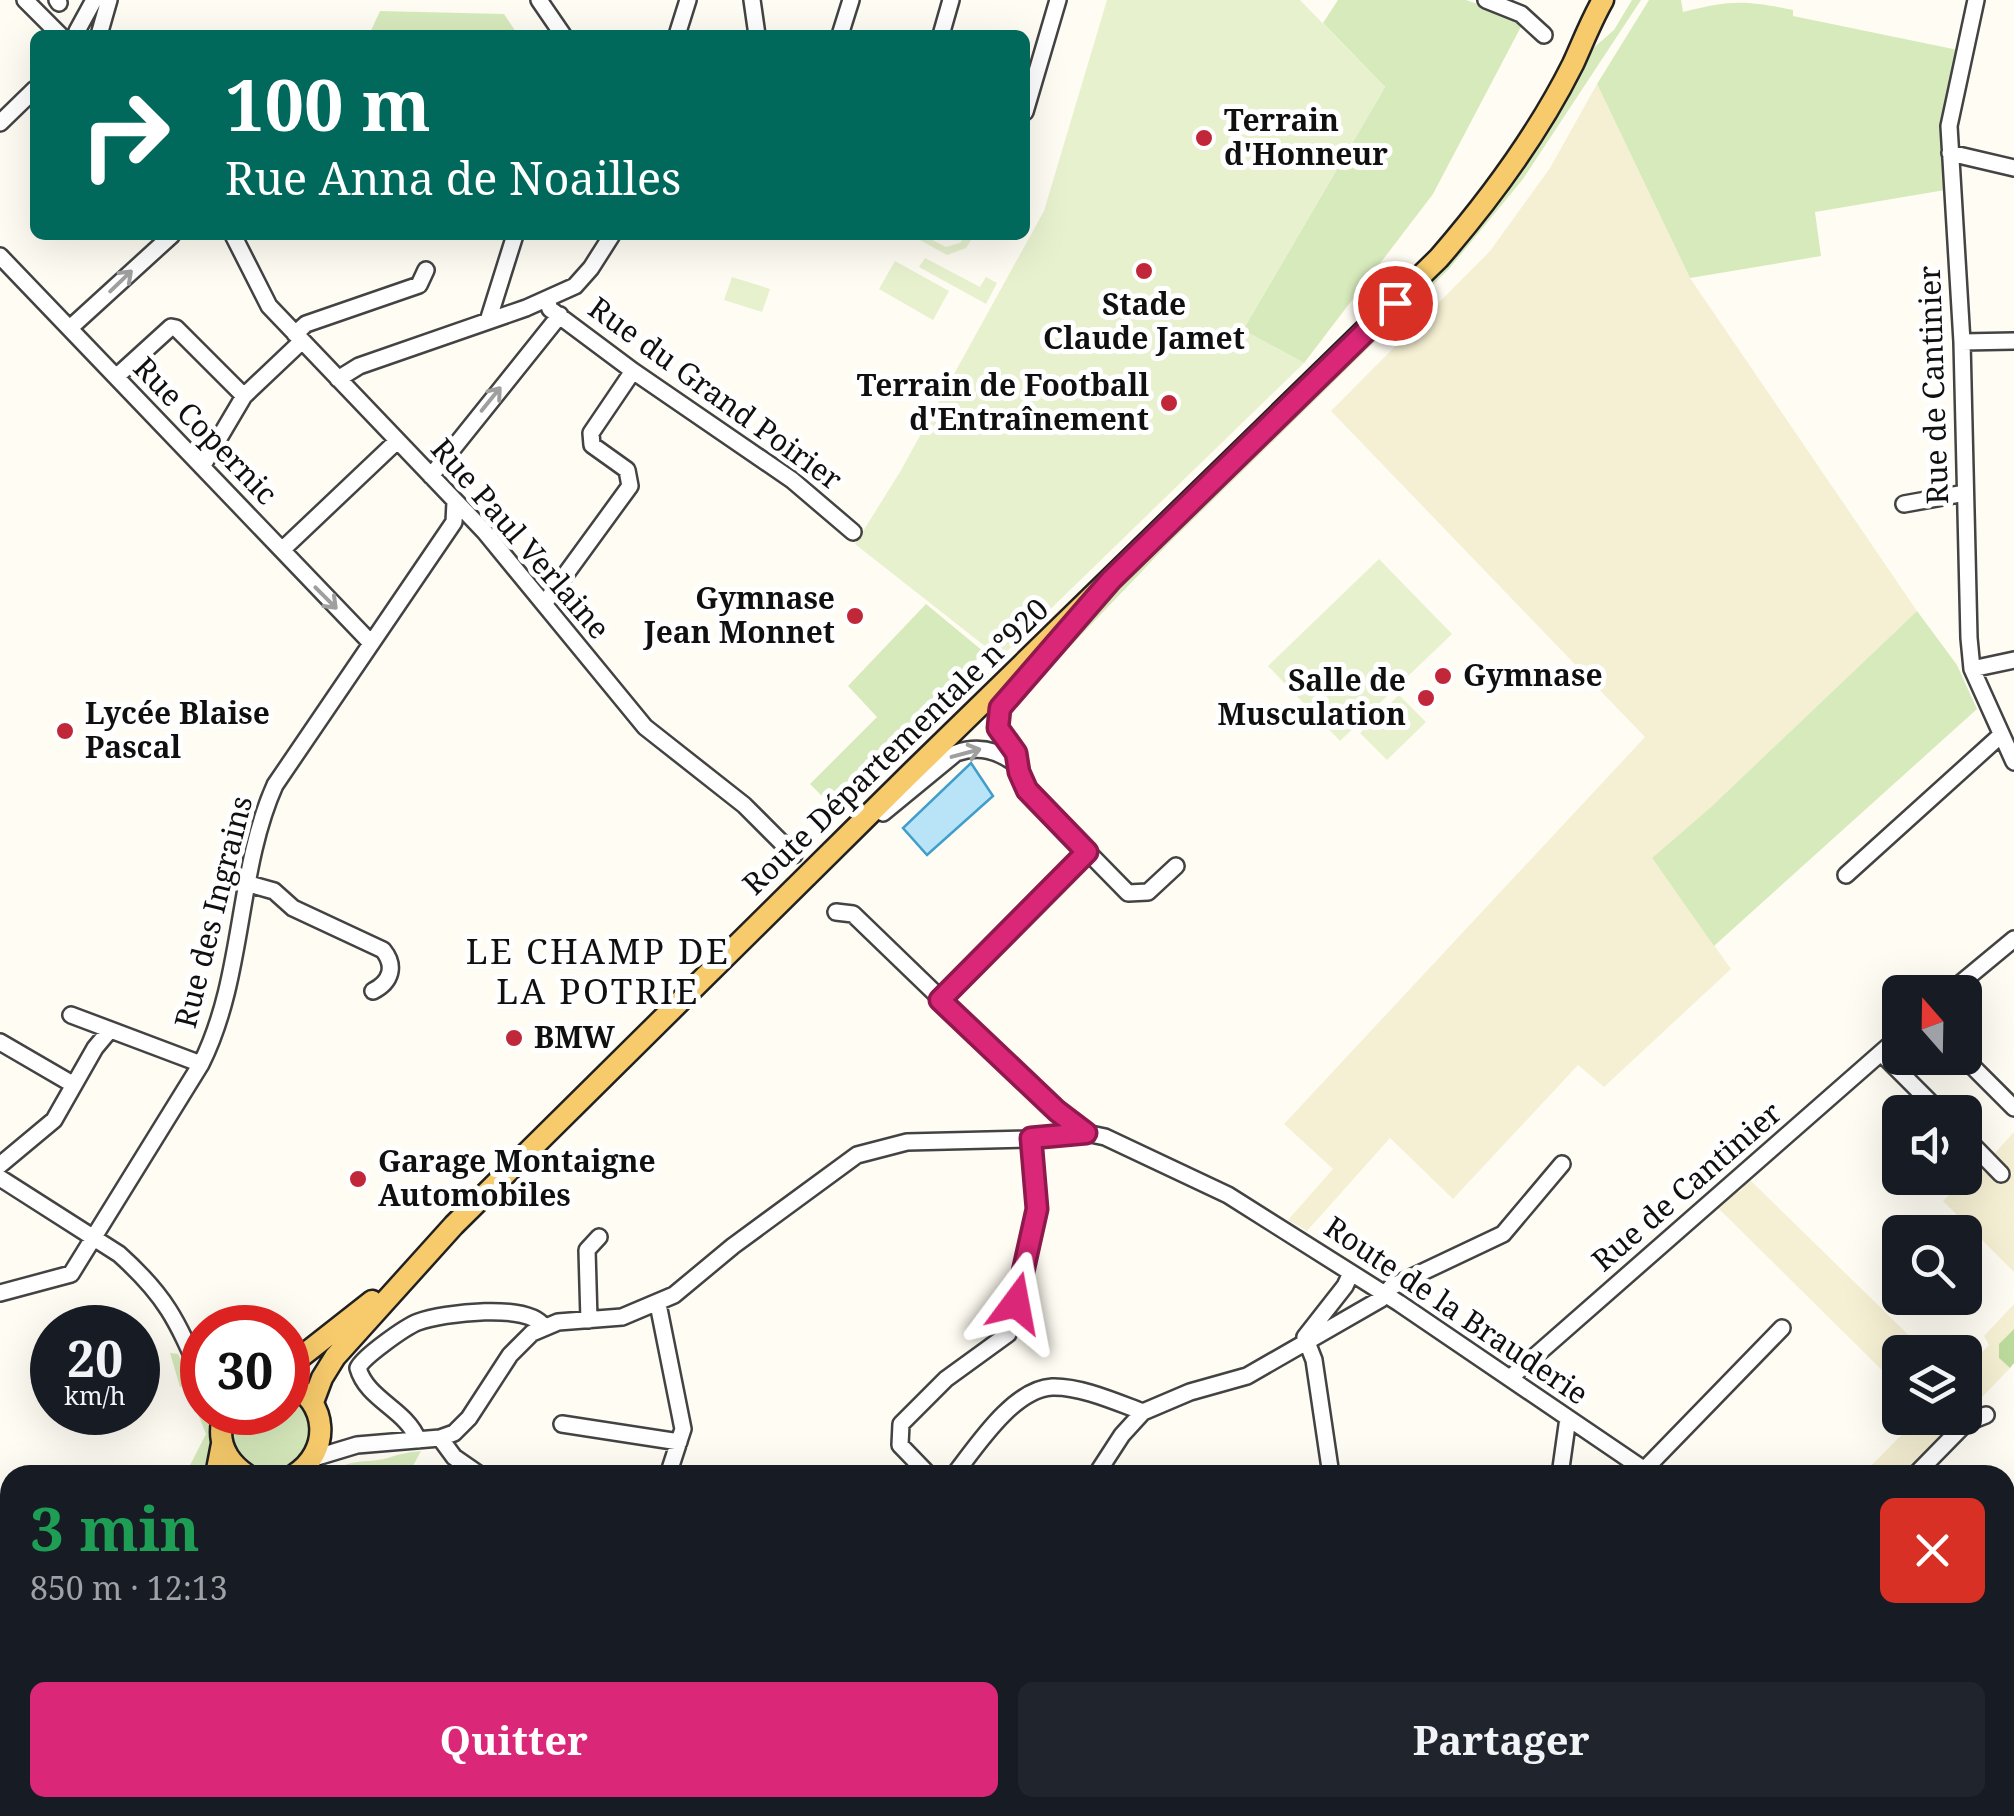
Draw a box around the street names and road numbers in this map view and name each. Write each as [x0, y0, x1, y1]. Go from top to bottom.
street label: Rue de Cantinier [1908, 265, 1957, 505]
street label: Rue du Grand Poirier [581, 287, 851, 499]
street label: Rue Copernic [125, 347, 287, 513]
street label: Rue Paul Verlaine [422, 429, 620, 647]
street label: Route Départementale n°920 [733, 589, 1057, 903]
street label: Rue des Ingrains [164, 791, 261, 1032]
street label: Rue de Cantinier [1582, 1092, 1790, 1280]
street label: Route de la Brauderie [1317, 1206, 1597, 1413]

